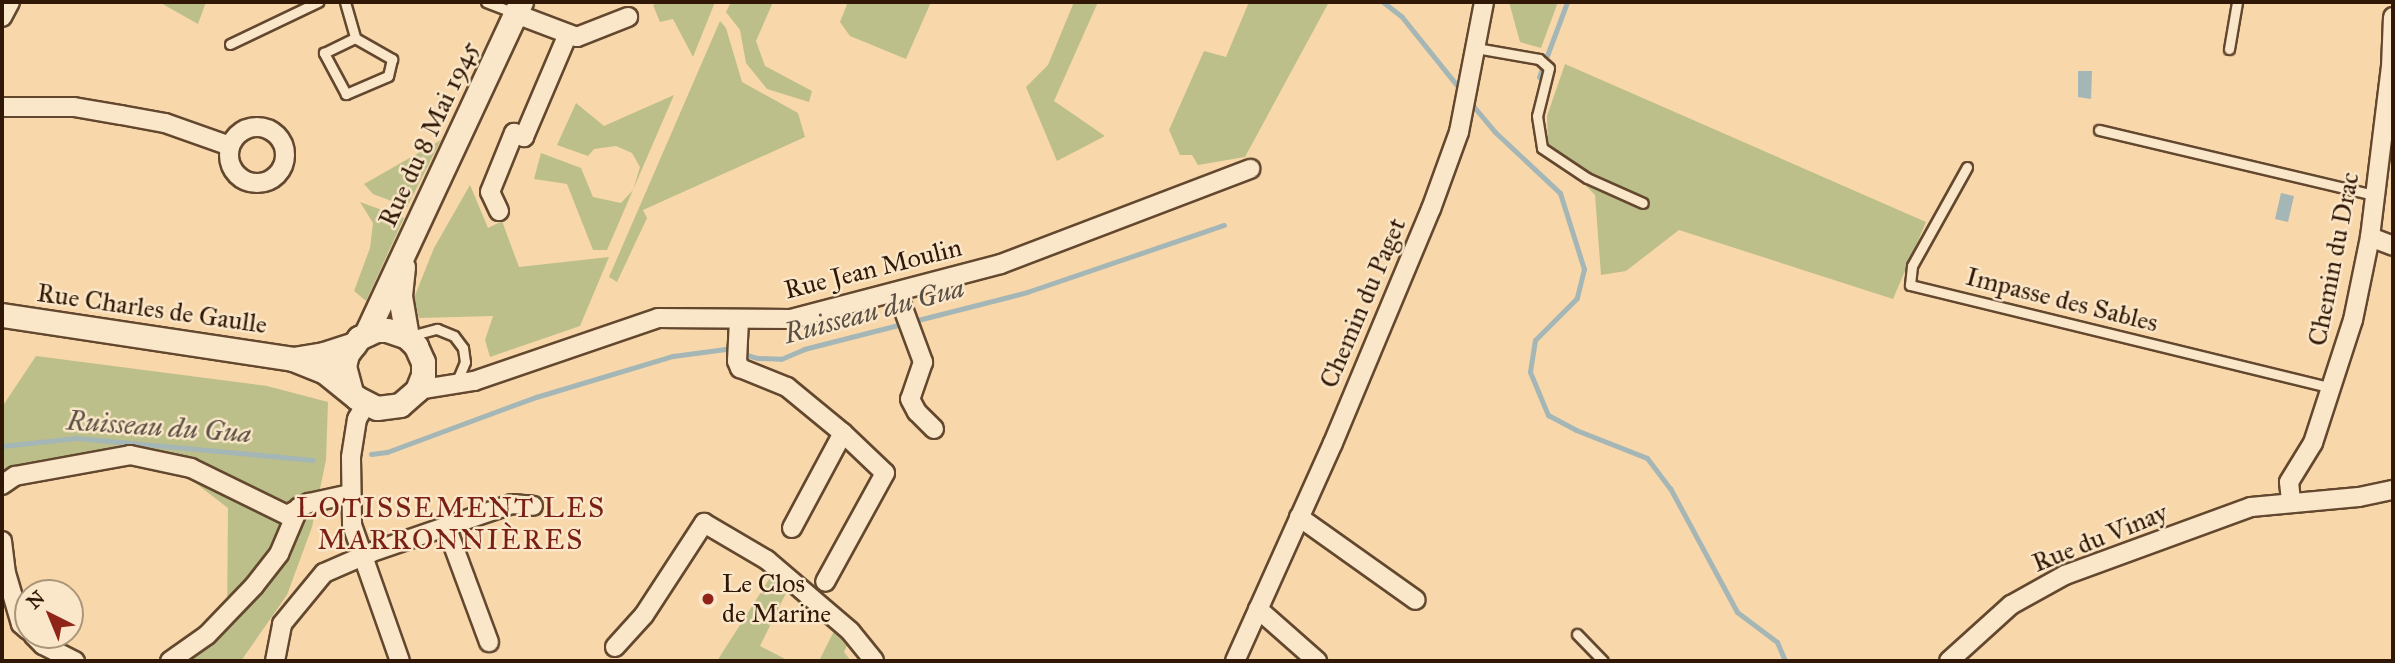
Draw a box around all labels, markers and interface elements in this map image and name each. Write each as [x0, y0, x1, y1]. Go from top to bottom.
street label: Rue du 8 Mai 1945 [372, 36, 486, 232]
street label: Chemin du Drac [2302, 169, 2366, 349]
street label: Chemin du Paget [1313, 213, 1413, 393]
street label: Rue Jean Moulin [781, 232, 965, 306]
street label: Impasse des Sables [1963, 261, 2161, 339]
water label: Ruisseau du Gua [780, 271, 968, 351]
street label: Rue Charles de Gaulle [35, 277, 269, 341]
water label: Ruisseau du Gua [65, 404, 253, 450]
district label: LOTISSEMENT LES MARRONNIÈRES [298, 491, 604, 557]
street label: Rue du Vinay [2028, 497, 2172, 579]
place label: Le Clos de Marine [722, 568, 831, 630]
north arrow [14, 579, 84, 649]
text: N [22, 586, 49, 614]
marker: Le Clos de Marine [700, 591, 716, 607]

